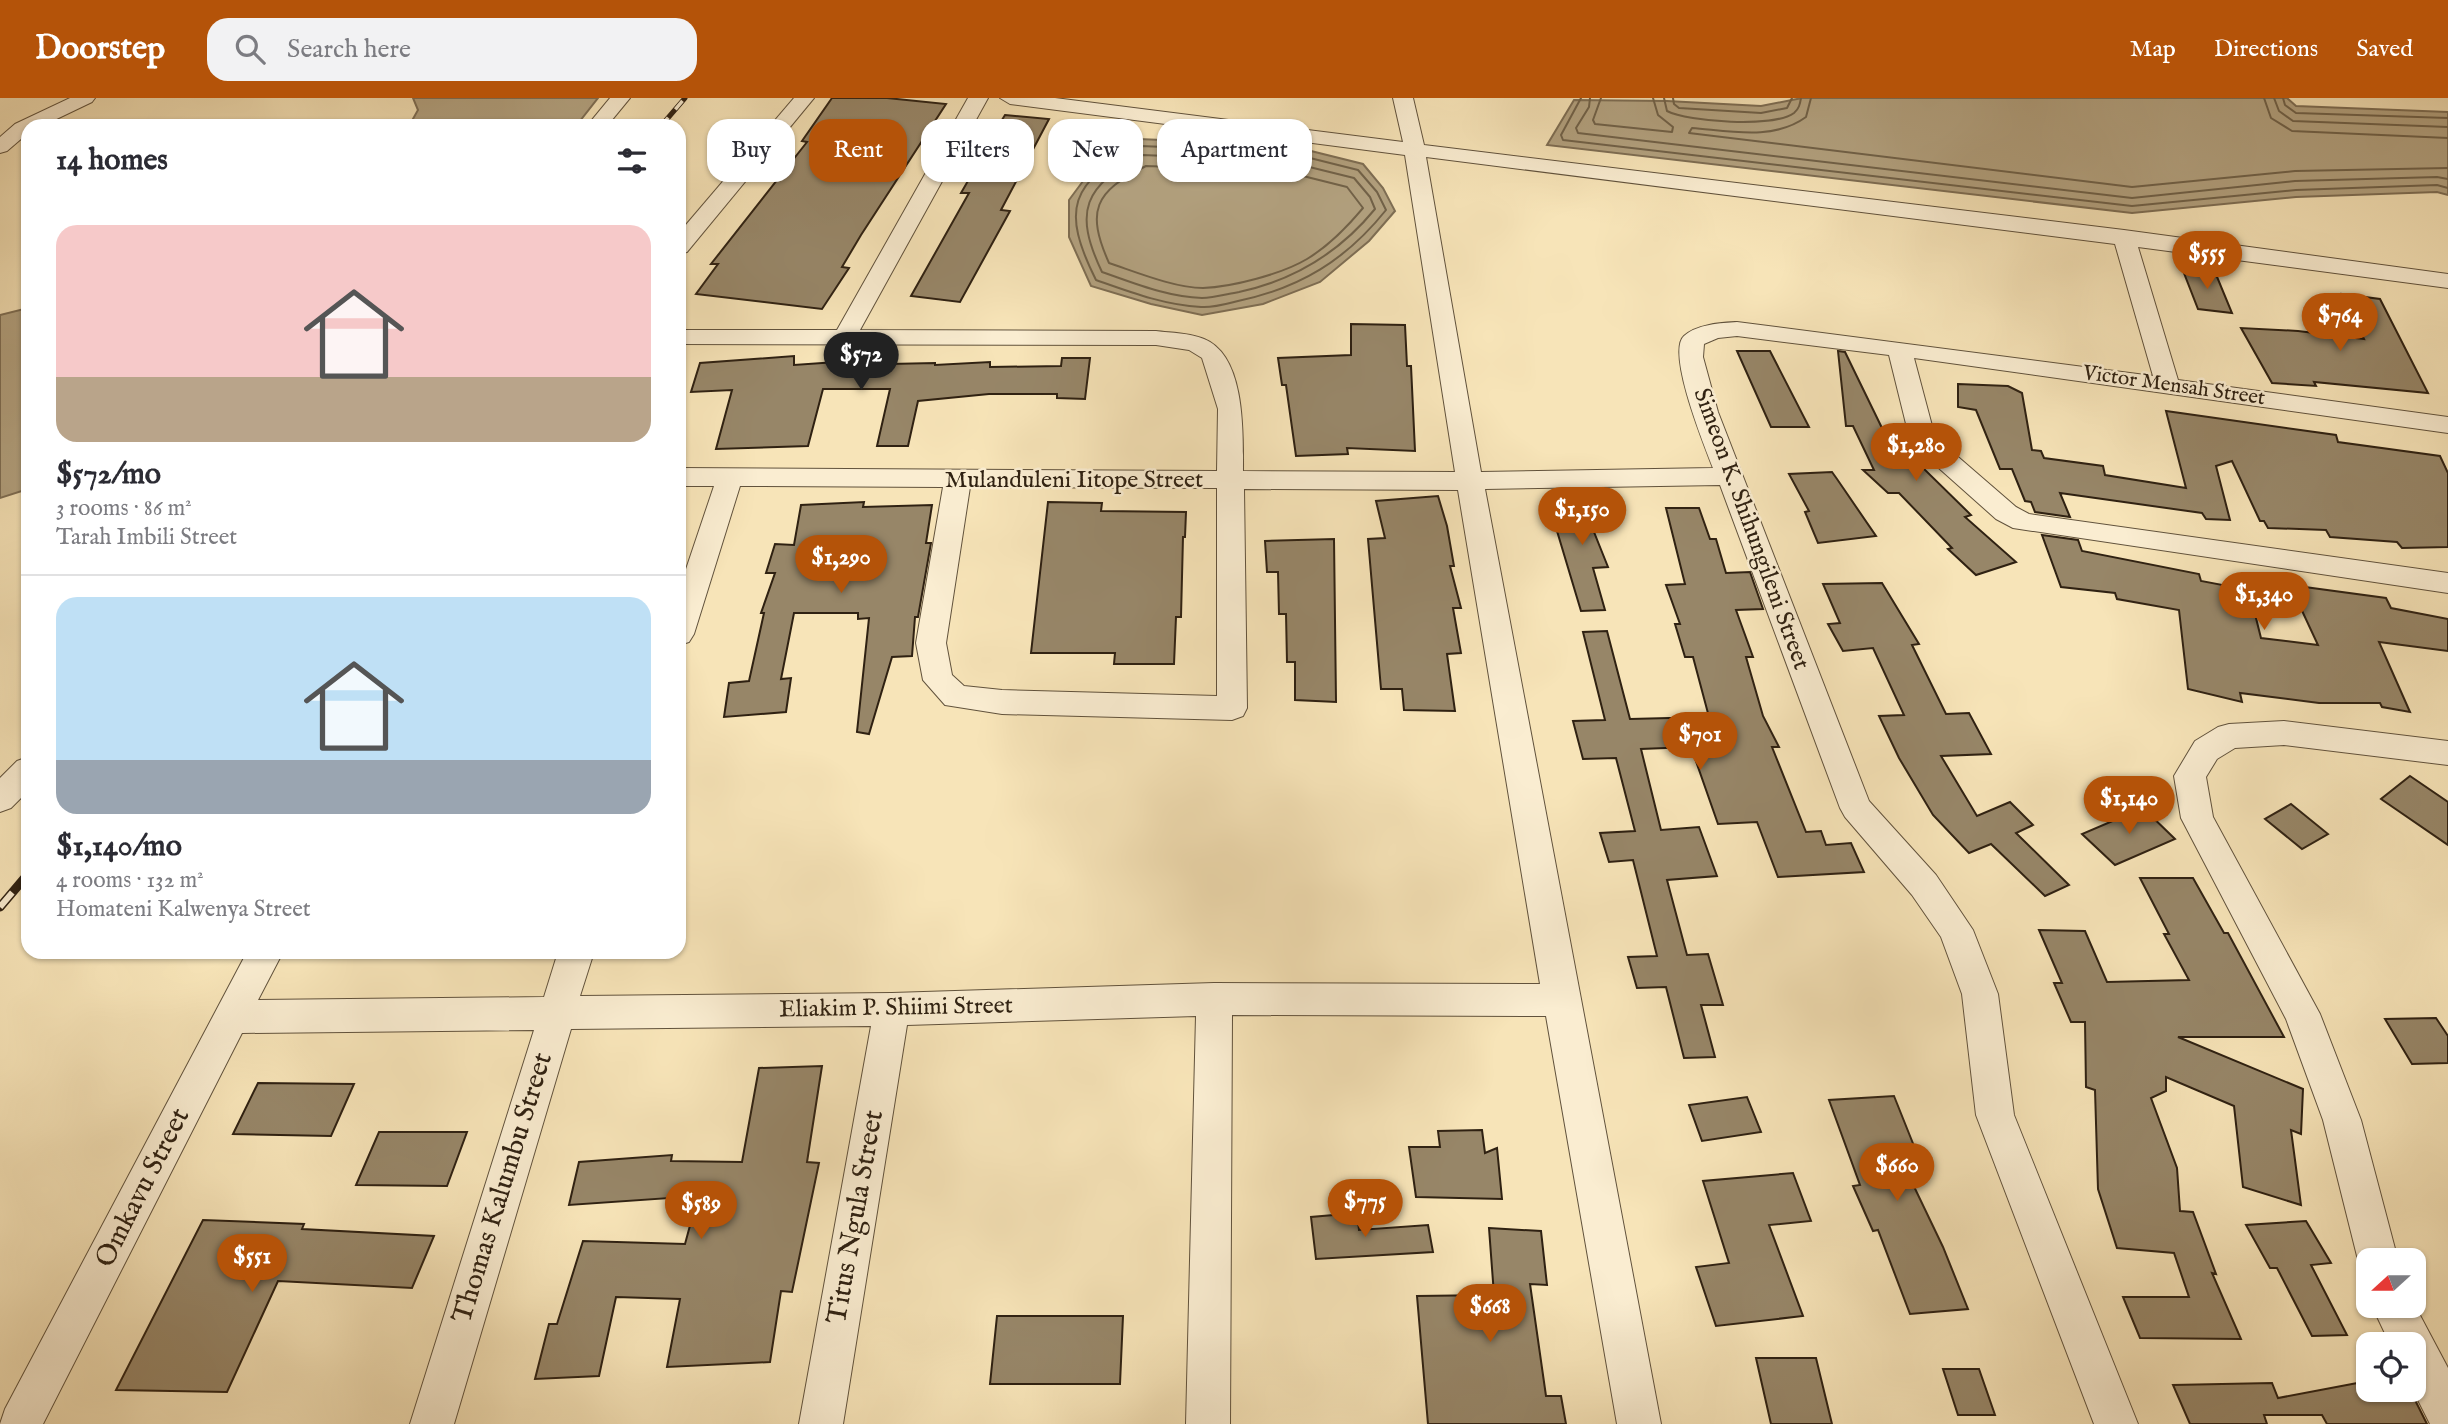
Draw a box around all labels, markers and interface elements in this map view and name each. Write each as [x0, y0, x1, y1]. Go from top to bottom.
search box [207, 18, 697, 81]
text: Doorstep [35, 28, 165, 70]
icon: search [231, 30, 269, 68]
text: Search here [287, 33, 411, 66]
text: Map [2130, 34, 2176, 65]
text: Directions [2214, 34, 2318, 65]
text: Saved [2356, 34, 2413, 65]
chip: Buy [707, 119, 795, 182]
chip: Rent [809, 119, 907, 182]
chip: Filters [921, 119, 1034, 182]
chip: New [1048, 119, 1143, 182]
chip: Apartment [1157, 119, 1312, 182]
text: 14 homes [56, 142, 168, 180]
icon: filters [613, 142, 651, 180]
pin: $555 [2166, 232, 2248, 291]
text: $555 [2188, 239, 2226, 268]
icon: home [291, 271, 417, 397]
pin: $764 [2299, 294, 2381, 353]
text: $764 [2318, 301, 2362, 330]
pin: $572 [820, 332, 902, 392]
text: $572 [840, 340, 882, 369]
street label: Victor Mensah Street [2080, 360, 2267, 412]
street label: Simeon K. Shihungileni Street [1686, 384, 1816, 674]
pin: $1,280 [1859, 424, 1973, 483]
text: $1,280 [1887, 431, 1945, 460]
text: $572/mo [56, 456, 161, 494]
street label: Mulanduleni Iitope Street [945, 465, 1203, 496]
pin: $1,150 [1525, 488, 1639, 547]
text: 3 rooms · 86 m² [56, 494, 192, 523]
text: $1,150 [1554, 495, 1610, 524]
text: Tarah Imbili Street [56, 523, 237, 552]
pin: $1,290 [784, 536, 898, 595]
text: $1,290 [811, 543, 871, 572]
pin: $1,340 [2207, 573, 2321, 632]
text: $1,340 [2235, 580, 2293, 609]
icon: home [291, 643, 417, 769]
pin: $701 [1659, 712, 1741, 772]
text: $701 [1678, 720, 1722, 749]
pin: $1,140 [2072, 776, 2186, 836]
text: $1,140 [2100, 784, 2158, 813]
text: $1,140/mo [56, 828, 182, 866]
text: 4 rooms · 132 m² [56, 866, 204, 895]
text: Homateni Kalwenya Street [56, 895, 311, 924]
street label: Eliakim P. Shiimi Street [779, 990, 1013, 1026]
street label: Thomas Kalumbu Street [445, 1048, 561, 1327]
street label: Omkavu Street [88, 1102, 198, 1274]
street label: Titus Ngula Street [820, 1107, 892, 1327]
pin: $660 [1856, 1144, 1938, 1203]
text: $660 [1875, 1151, 1919, 1180]
pin: $775 [1324, 1180, 1406, 1239]
pin: $589 [660, 1182, 742, 1241]
text: $775 [1344, 1187, 1386, 1216]
text: $589 [681, 1189, 721, 1218]
pin: $551 [211, 1234, 293, 1294]
text: $551 [233, 1242, 271, 1271]
north arrow [2356, 1248, 2426, 1318]
map controls [2356, 1248, 2426, 1402]
pin: $668 [1449, 1284, 1531, 1344]
text: $668 [1469, 1292, 1511, 1321]
button: locate [2356, 1332, 2426, 1402]

